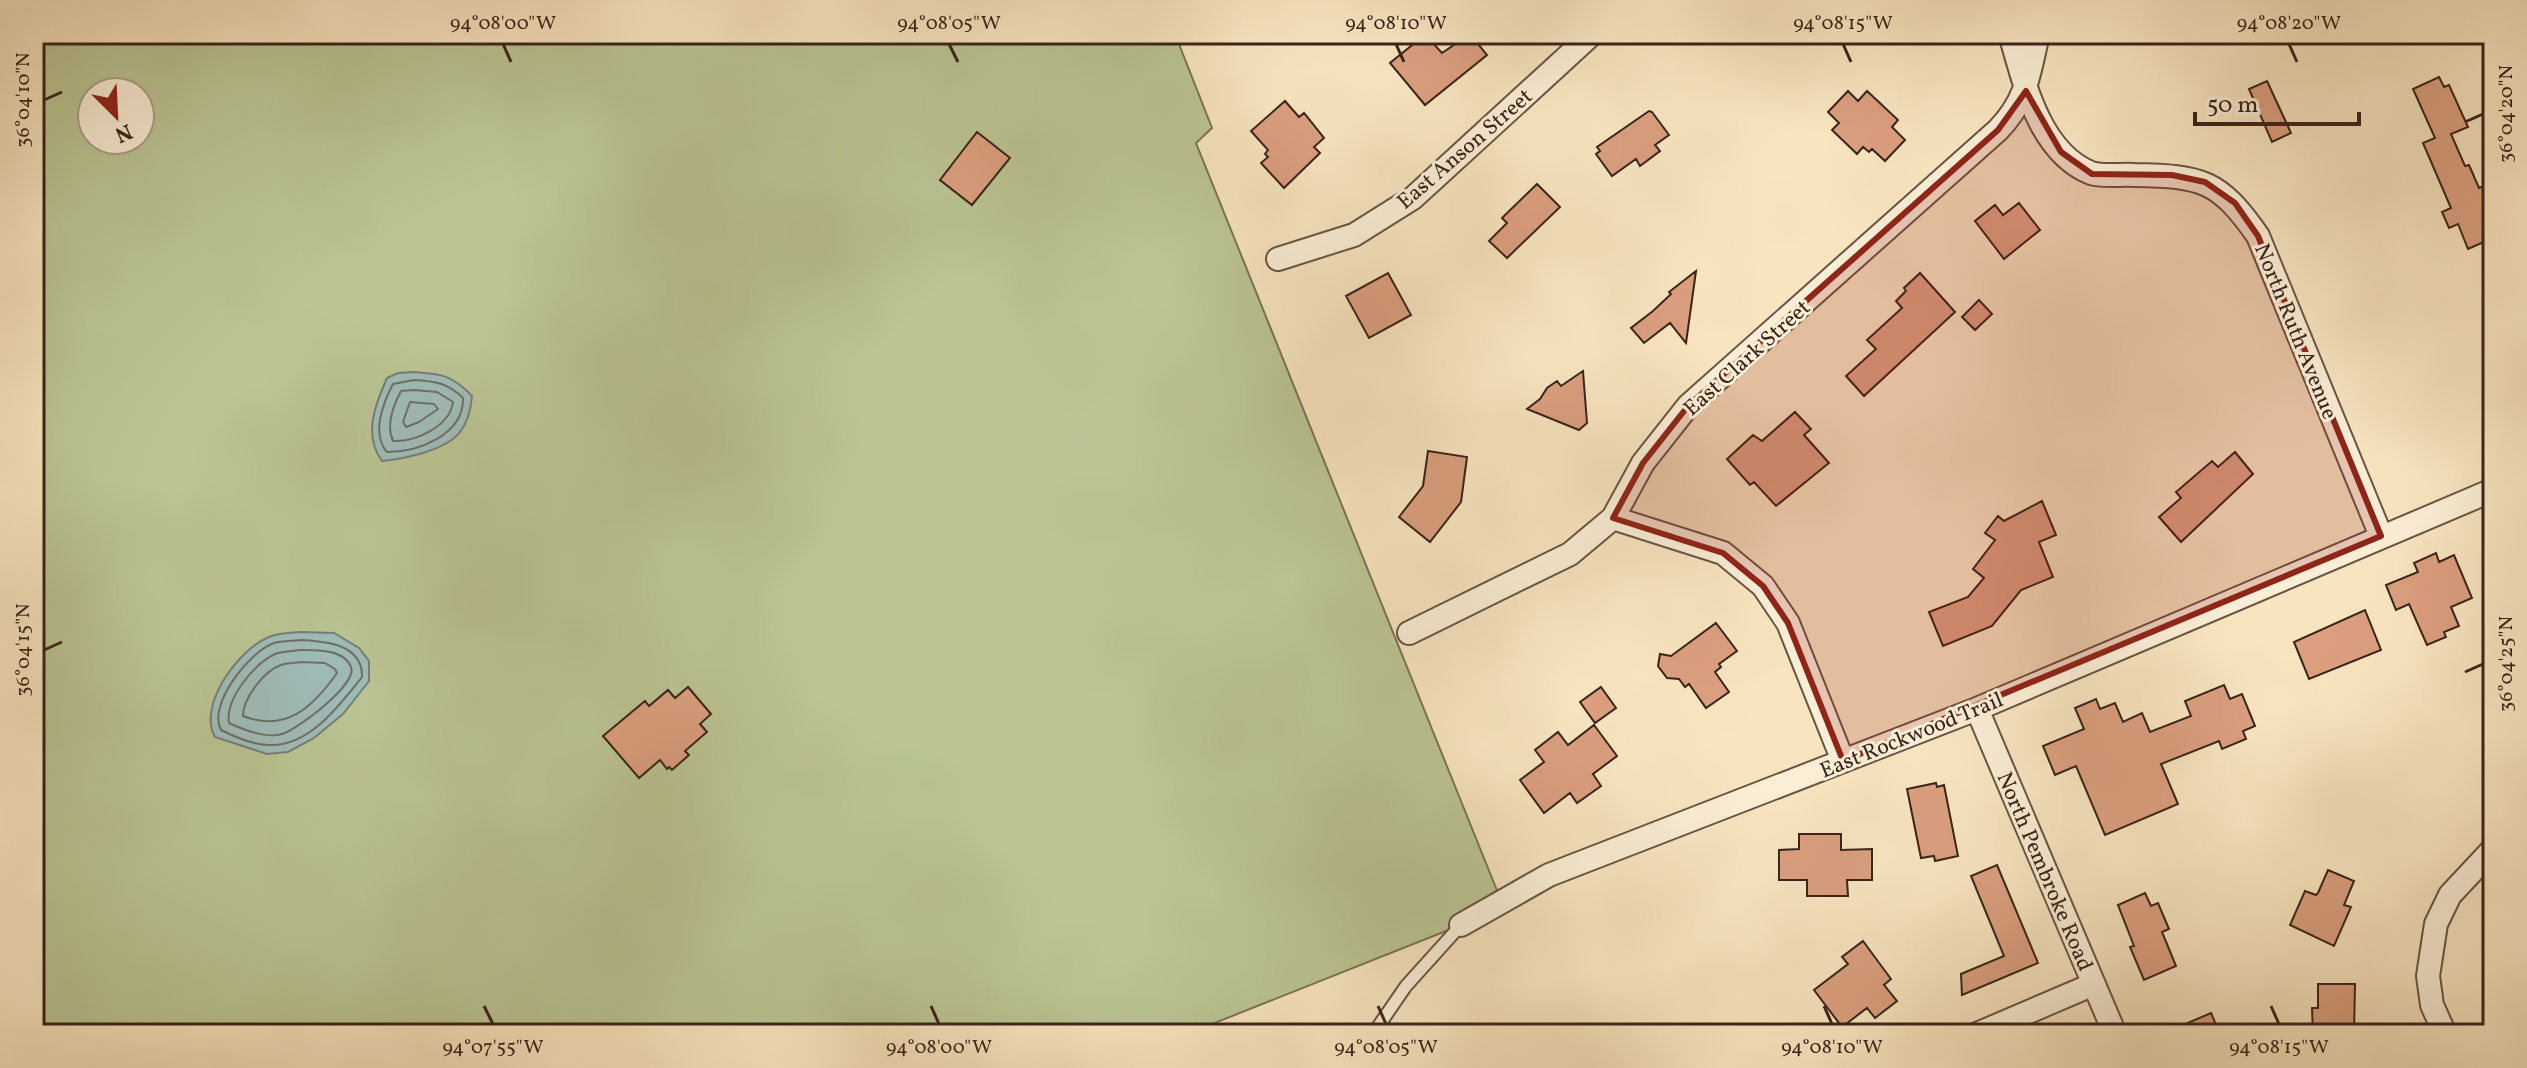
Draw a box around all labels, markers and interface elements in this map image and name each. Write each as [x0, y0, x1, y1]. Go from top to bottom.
text: 94°08'00"W [450, 10, 556, 38]
text: 94°08'05"W [897, 10, 1001, 38]
text: 94°08'10"W [1345, 10, 1447, 38]
text: 94°08'15"W [1793, 10, 1893, 38]
text: 94°08'20"W [2237, 10, 2341, 38]
text: 36°04'10"N [10, 52, 38, 148]
text: 36°04'20"N [2493, 65, 2521, 163]
north arrow [76, 76, 156, 156]
scale bar [2195, 76, 2359, 126]
street label: East Anson Street [1391, 82, 1540, 218]
text: 50 m [2207, 89, 2259, 123]
text: N [109, 115, 137, 149]
street label: North Ruth Avenue [2245, 239, 2344, 424]
street label: East Clark Street [1678, 293, 1818, 424]
text: 36°04'15"N [10, 603, 38, 697]
text: 36°04'25"N [2493, 616, 2521, 712]
street label: East Rockwood Trail [1816, 685, 2008, 787]
street label: North Pembroke Road [1988, 768, 2100, 976]
text: 94°07'55"W [442, 1034, 544, 1062]
text: 94°08'00"W [886, 1034, 992, 1062]
text: 94°08'05"W [1334, 1034, 1438, 1062]
text: 94°08'10"W [1781, 1034, 1883, 1062]
text: 94°08'15"W [2229, 1034, 2329, 1062]

